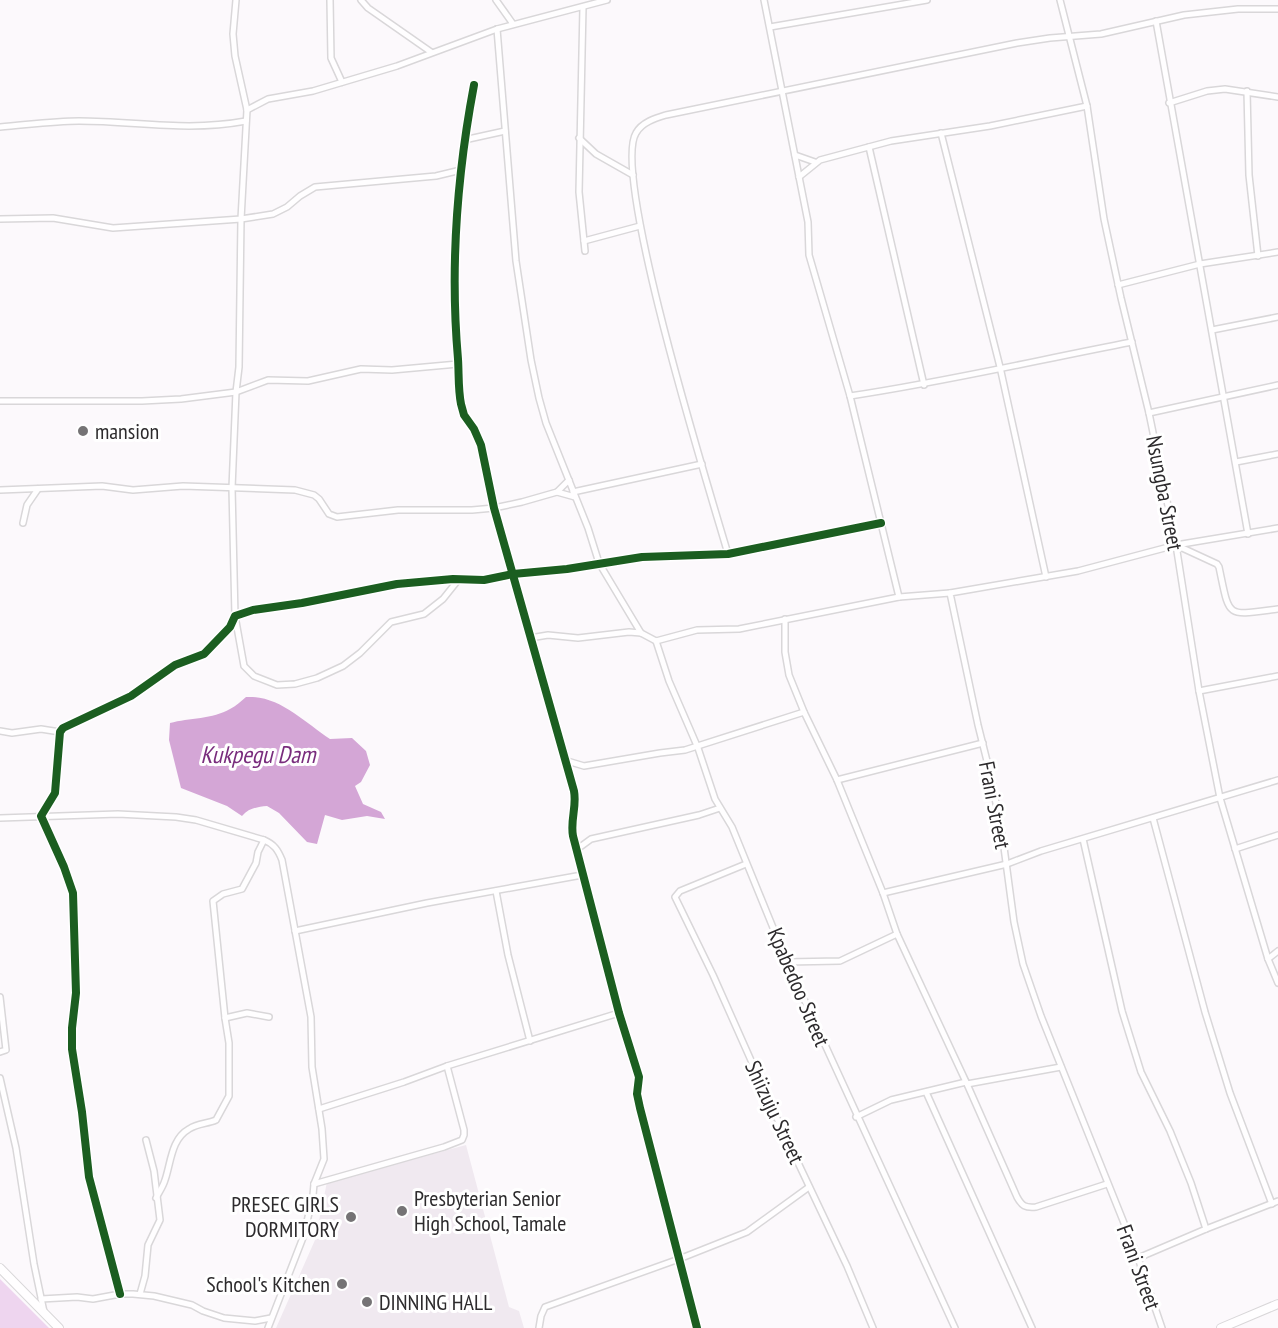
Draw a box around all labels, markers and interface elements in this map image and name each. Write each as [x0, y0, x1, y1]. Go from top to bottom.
place label: mansion [95, 417, 159, 445]
marker: mansion [76, 424, 90, 438]
street label: Nsungba Street [1140, 433, 1190, 553]
water label: Kukpegu Dam [201, 739, 317, 770]
street label: Frani Street [973, 759, 1017, 851]
street label: Kpabedoo Street [761, 923, 837, 1051]
street label: Shiizuju Street [739, 1056, 811, 1168]
place label: Presbyterian Senior High School, Tamale [414, 1184, 566, 1237]
place label: PRESEC GIRLS DORMITORY [231, 1190, 339, 1243]
marker: Presbyterian Senior High School, Tamale [395, 1204, 409, 1218]
marker: PRESEC GIRLS DORMITORY [344, 1210, 358, 1224]
street label: Frani Street [1111, 1221, 1167, 1313]
place label: School's Kitchen [206, 1270, 330, 1298]
marker: School's Kitchen [335, 1277, 349, 1291]
place label: DINNING HALL [379, 1288, 492, 1316]
marker: DINNING HALL [360, 1295, 374, 1309]

